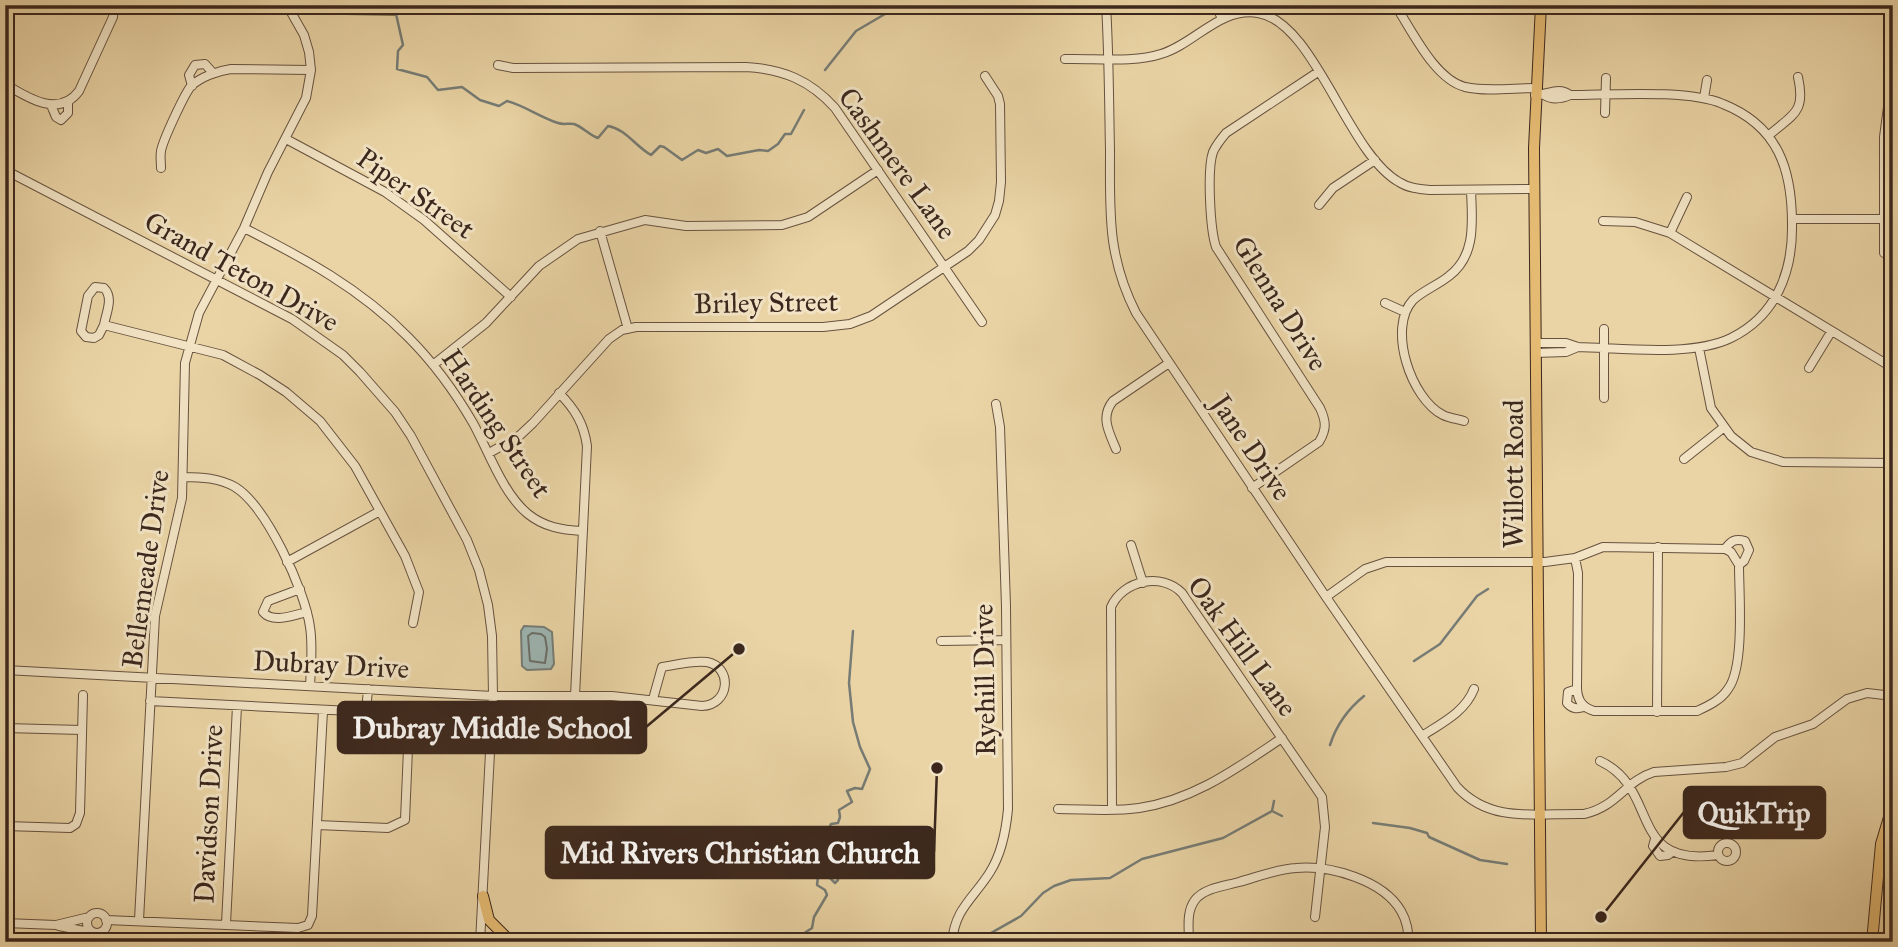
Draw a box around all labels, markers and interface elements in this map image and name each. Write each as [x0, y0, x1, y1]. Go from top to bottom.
street label: Cashmere Lane [831, 81, 964, 246]
street label: Piper Street [350, 140, 481, 247]
street label: Grand Teton Drive [138, 204, 345, 339]
street label: Glenna Drive [1225, 229, 1336, 377]
street label: Briley Street [694, 284, 839, 321]
street label: Harding Street [434, 342, 559, 504]
street label: Jane Drive [1202, 385, 1300, 507]
street label: Willott Road [1496, 399, 1531, 549]
street label: Bellemeade Drive [114, 467, 177, 671]
street label: Oak Hill Lane [1180, 569, 1305, 723]
street label: Ryehill Drive [966, 603, 1003, 757]
street label: Dubray Drive [252, 643, 410, 686]
callout: Dubray Middle School [338, 702, 646, 753]
text: Dubray Middle School [352, 710, 633, 746]
street label: Davidson Drive [186, 724, 231, 904]
callout: QuikTrip [1684, 787, 1825, 838]
text: QuikTrip [1697, 795, 1811, 831]
callout: Mid Rivers Christian Church [546, 827, 934, 878]
text: Mid Rivers Christian Church [560, 835, 920, 871]

